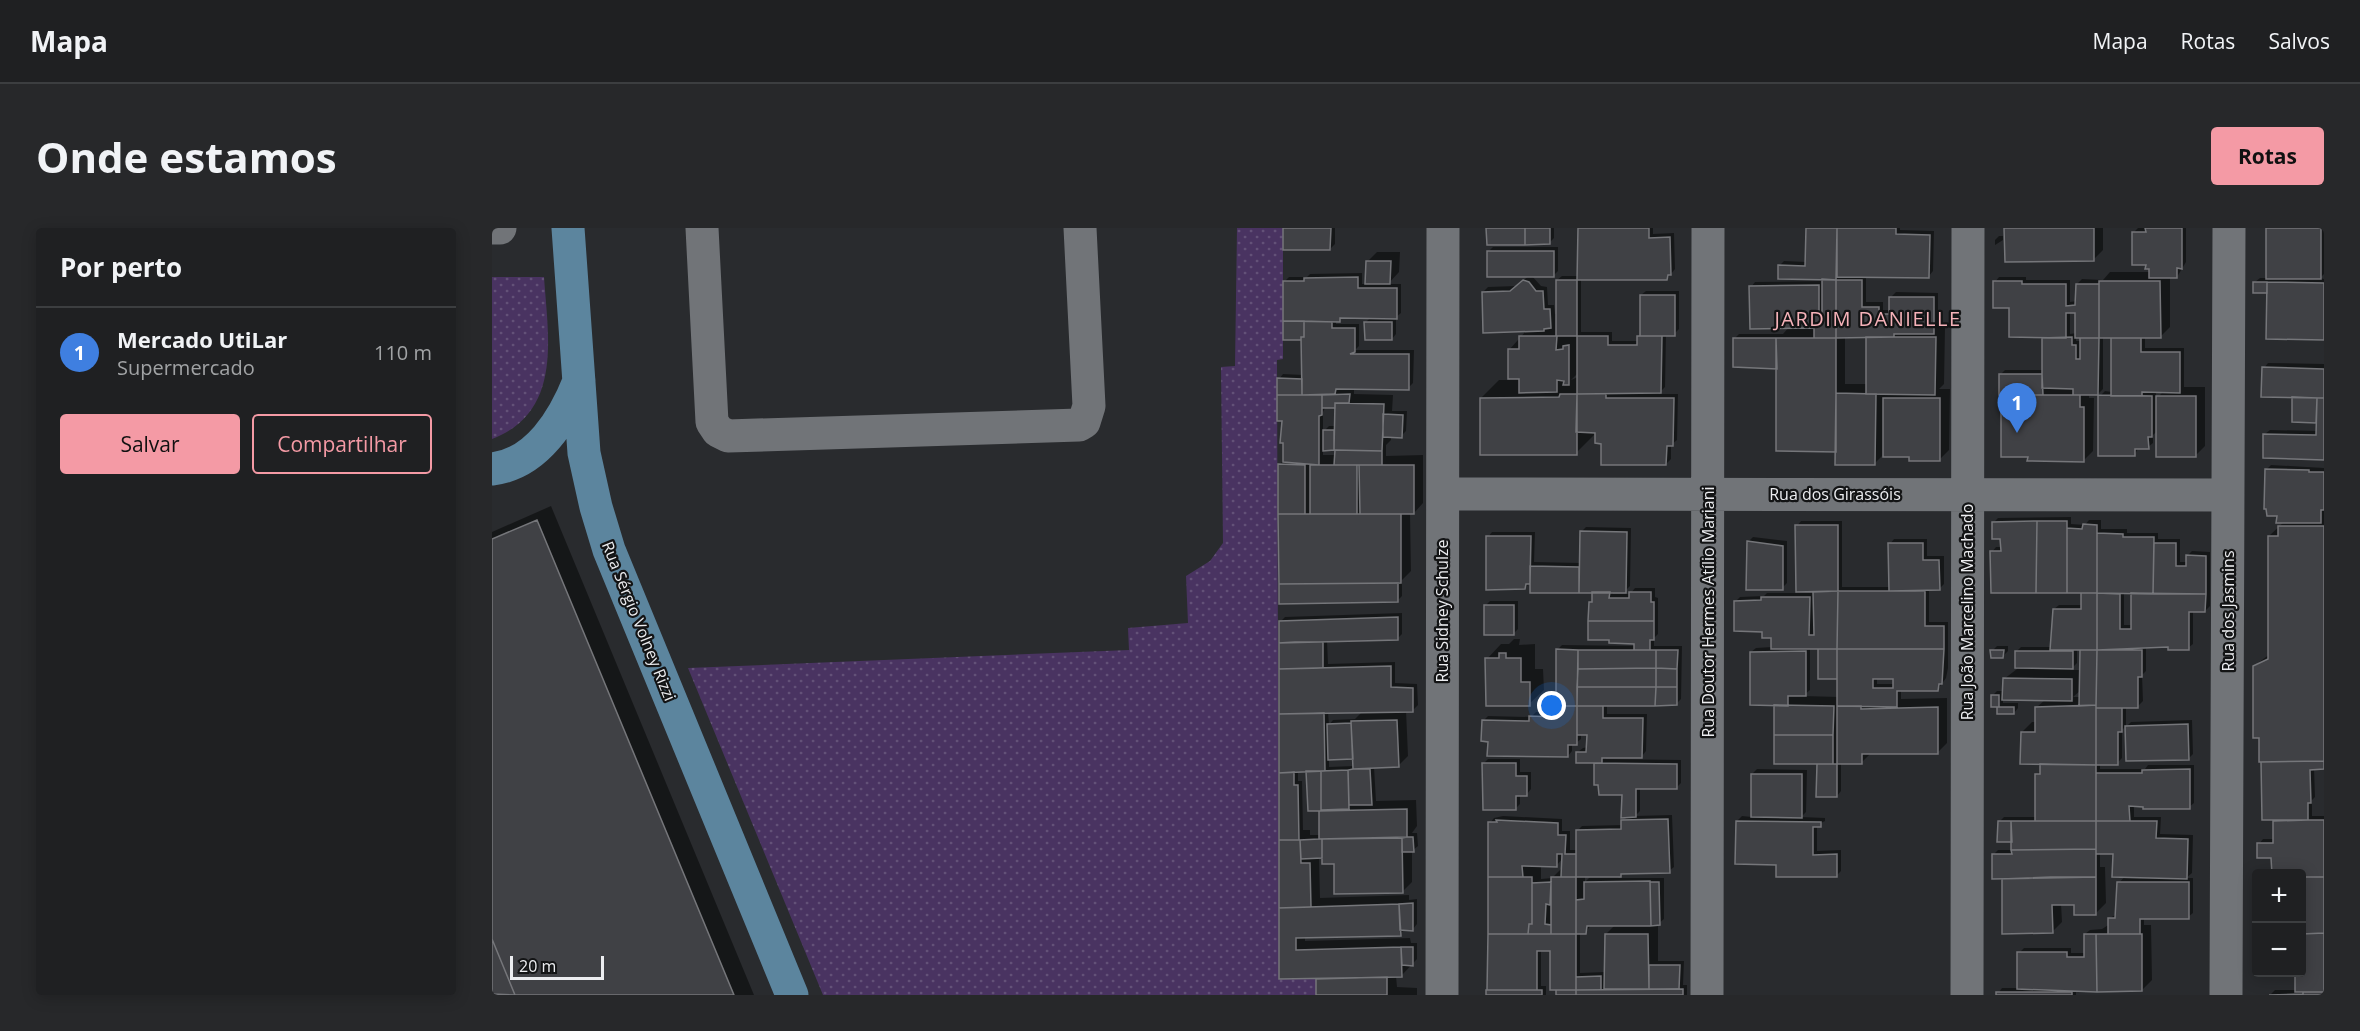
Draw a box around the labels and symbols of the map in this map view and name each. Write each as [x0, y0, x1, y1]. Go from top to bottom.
district label: JARDIM DANIELLE [1772, 305, 1962, 332]
pin: 1 [1998, 384, 2036, 433]
street label: Rua dos Girassóis [1769, 483, 1901, 505]
street label: Rua Doutor Hermes Atílio Mariani [1697, 486, 1719, 738]
street label: Rua João Marcelino Machado [1956, 504, 1978, 720]
street label: Rua Sérgio Volney Rizzi [597, 538, 681, 704]
street label: Rua Sidney Schulze [1431, 540, 1453, 682]
street label: Rua dos Jasmins [2217, 550, 2239, 672]
your location [1537, 691, 1566, 720]
scale bar [510, 953, 604, 980]

